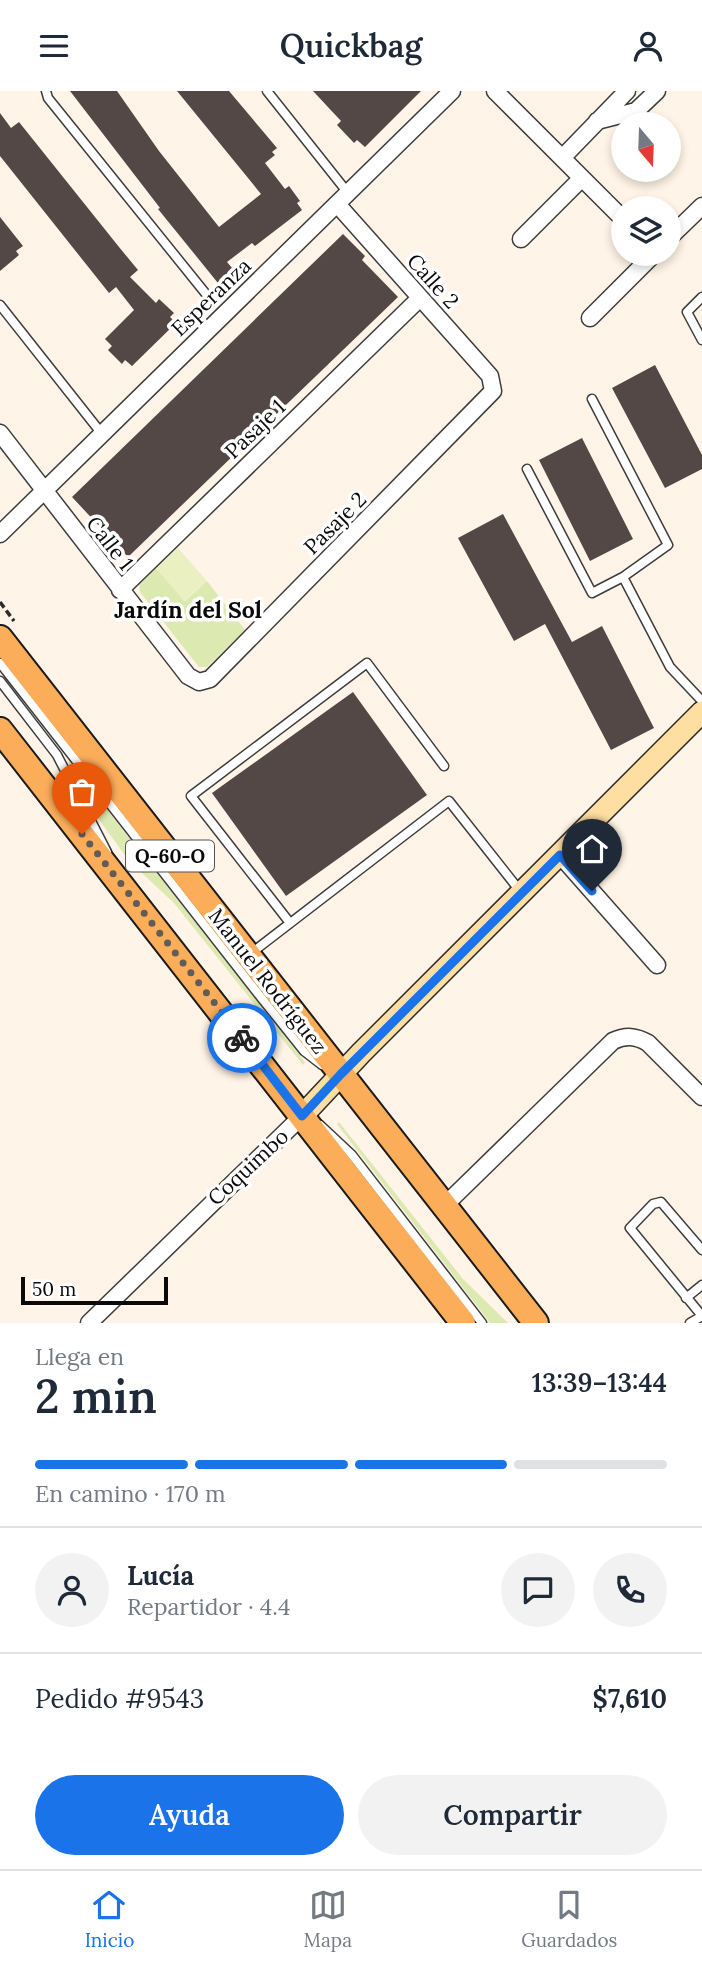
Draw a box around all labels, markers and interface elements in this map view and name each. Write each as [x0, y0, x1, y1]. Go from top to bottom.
text: Quickbag [280, 25, 422, 66]
icon: menu [35, 27, 73, 65]
icon: person [629, 27, 667, 65]
north arrow [611, 112, 681, 182]
map controls [611, 112, 681, 266]
button: layers [611, 196, 681, 266]
street label: Calle 2 [401, 248, 465, 314]
street label: Esperanza [165, 252, 257, 342]
street label: Pasaje 1 [219, 394, 291, 464]
street label: Pasaje 2 [298, 486, 372, 560]
street label: Calle 1 [80, 510, 140, 576]
district label: Jardín del Sol [114, 595, 262, 624]
pin [52, 762, 112, 834]
icon: bag [63, 773, 101, 811]
pin [562, 819, 622, 891]
icon: home [573, 830, 611, 868]
road number: Q-60-O [126, 841, 214, 871]
street label: Manuel Rodríguez [203, 903, 333, 1059]
courier [207, 1003, 277, 1073]
icon: bike [223, 1019, 261, 1057]
street label: Coquimbo [202, 1123, 294, 1211]
scale bar [21, 1274, 168, 1306]
text: 50 m [32, 1277, 76, 1301]
text: Llega en [35, 1342, 124, 1371]
text: 13:39–13:44 [532, 1366, 667, 1399]
text: 2 min [35, 1367, 157, 1426]
text: En camino · 170 m [35, 1479, 226, 1508]
button: person [35, 1553, 109, 1627]
button: chat [501, 1553, 575, 1627]
button: phone [593, 1553, 667, 1627]
text: Lucía [127, 1559, 194, 1592]
text: Repartidor · 4.4 [127, 1592, 290, 1621]
text: Pedido #9543 [35, 1682, 204, 1715]
text: $7,610 [593, 1682, 667, 1715]
button: Ayuda [35, 1775, 344, 1855]
button: Compartir [358, 1775, 667, 1855]
tab: Inicio [85, 1886, 134, 1952]
tab: Mapa [304, 1886, 352, 1952]
tab: Guardados [521, 1886, 617, 1952]

